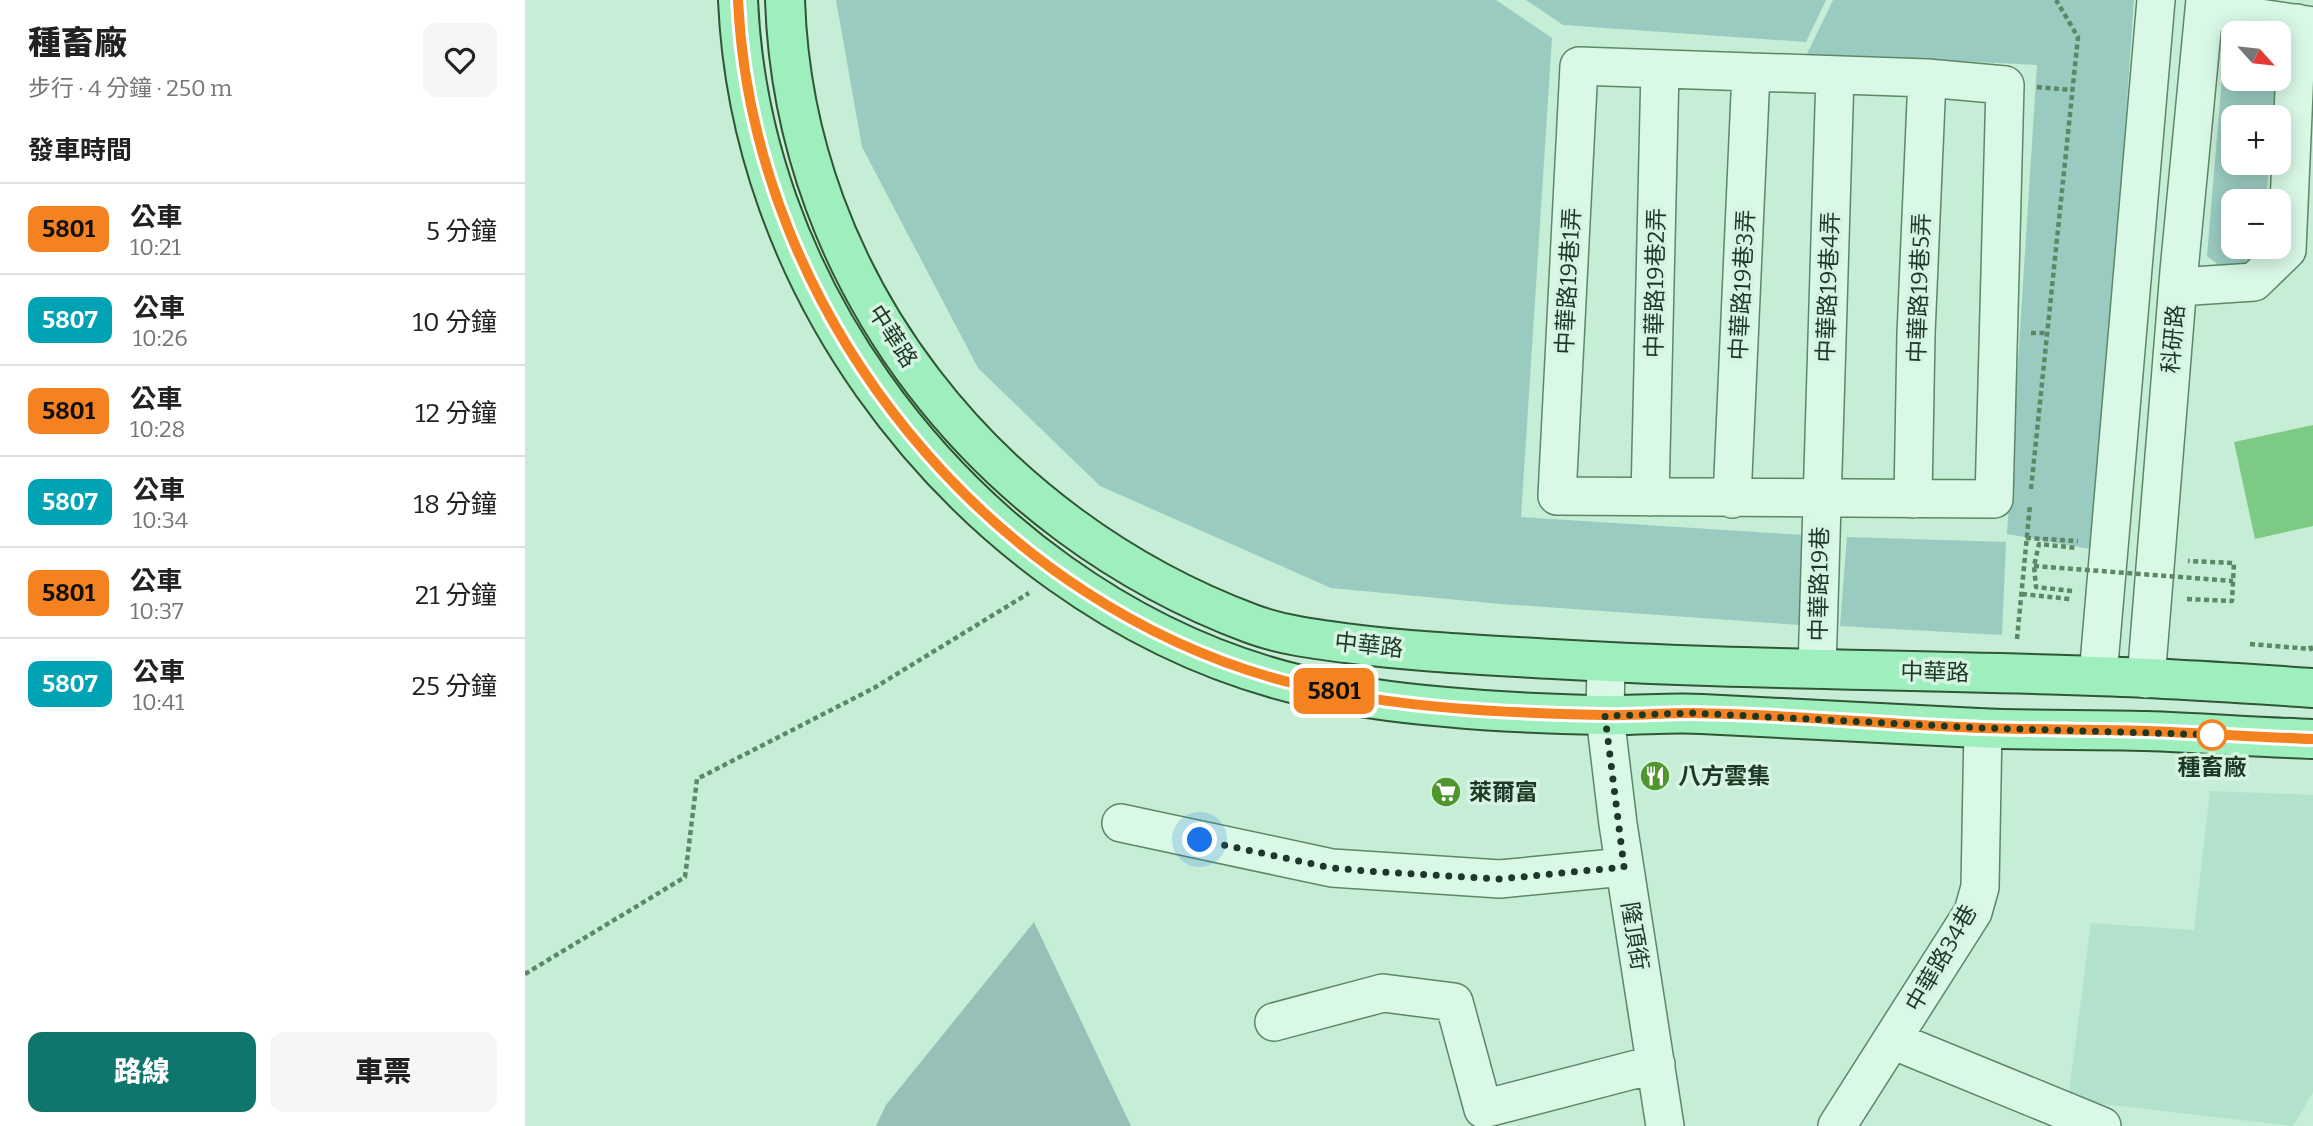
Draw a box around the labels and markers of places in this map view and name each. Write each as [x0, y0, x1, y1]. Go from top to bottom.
marker: 種畜廠 [2197, 720, 2227, 750]
place label: 種畜廠 [2178, 753, 2247, 781]
restaurant icon: 八方雲集 [1638, 759, 1672, 793]
place label: 八方雲集 [1678, 762, 1770, 790]
supermarket icon: 萊爾富 [1429, 775, 1463, 809]
place label: 萊爾富 [1469, 778, 1538, 806]

